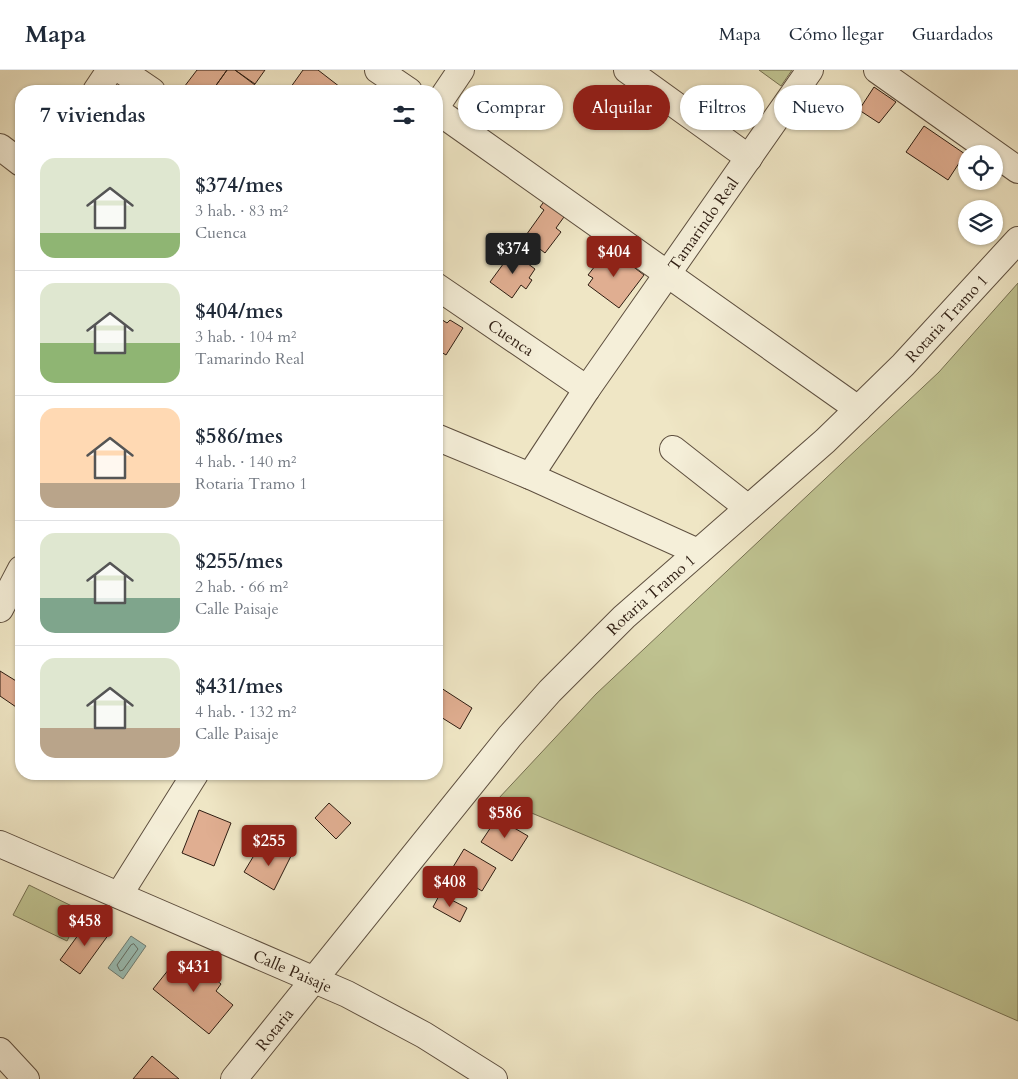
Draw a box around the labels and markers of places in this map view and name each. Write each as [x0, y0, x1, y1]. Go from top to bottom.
pin: $374 [483, 232, 543, 275]
pin: $404 [584, 236, 644, 278]
pin: $586 [475, 796, 535, 839]
pin: $255 [239, 824, 299, 867]
pin: $408 [420, 866, 480, 908]
pin: $458 [55, 904, 115, 947]
pin: $431 [164, 950, 224, 993]

